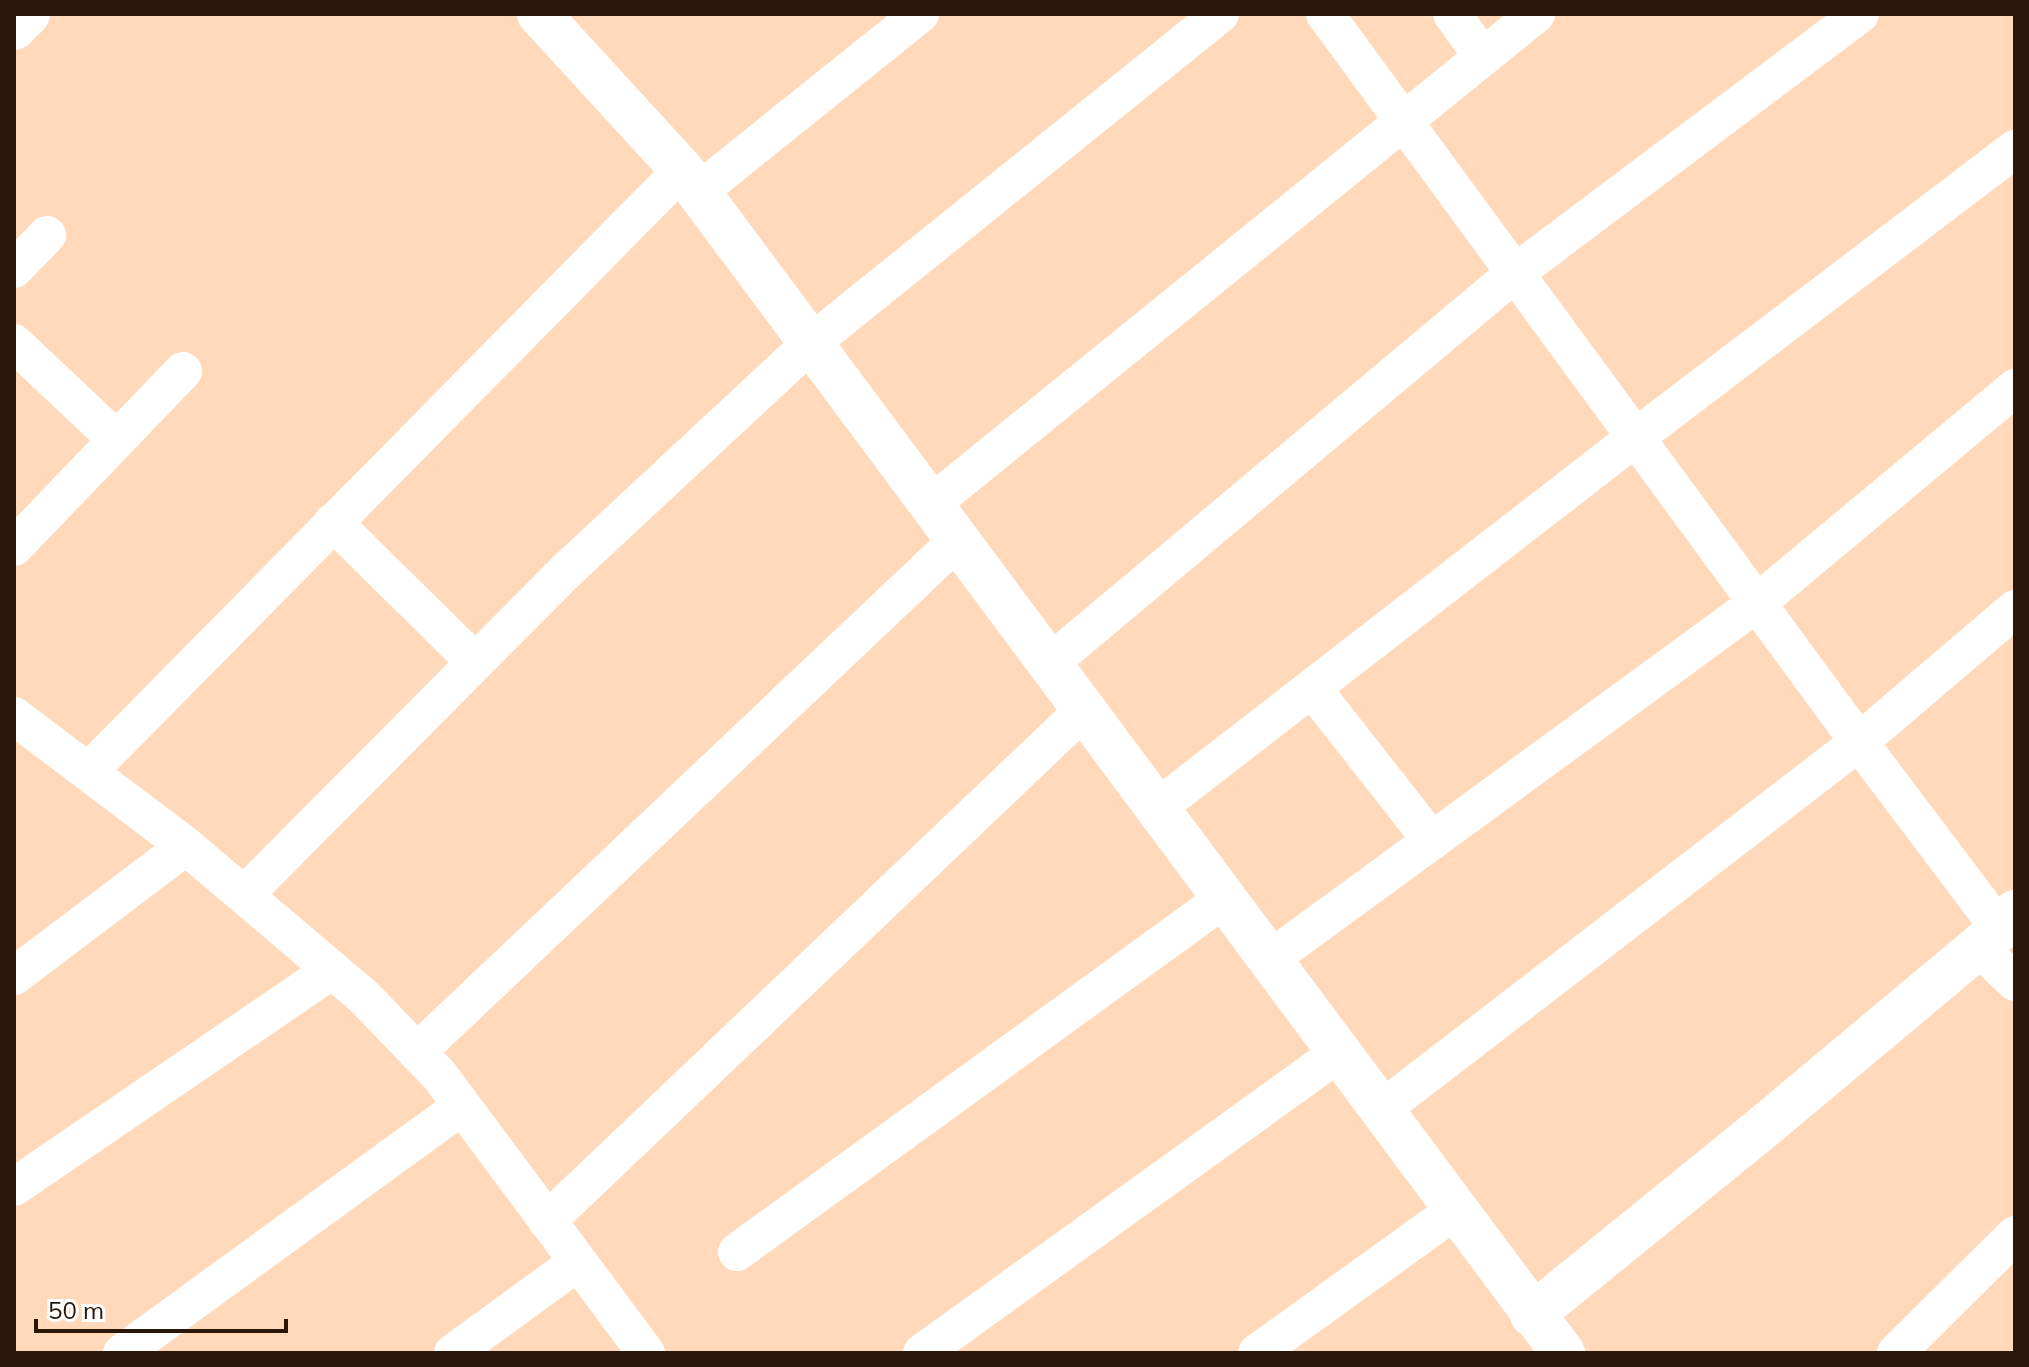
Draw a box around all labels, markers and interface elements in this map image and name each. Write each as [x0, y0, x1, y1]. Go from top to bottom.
scale bar [36, 1283, 286, 1333]
text: 50 m [48, 1295, 104, 1325]

